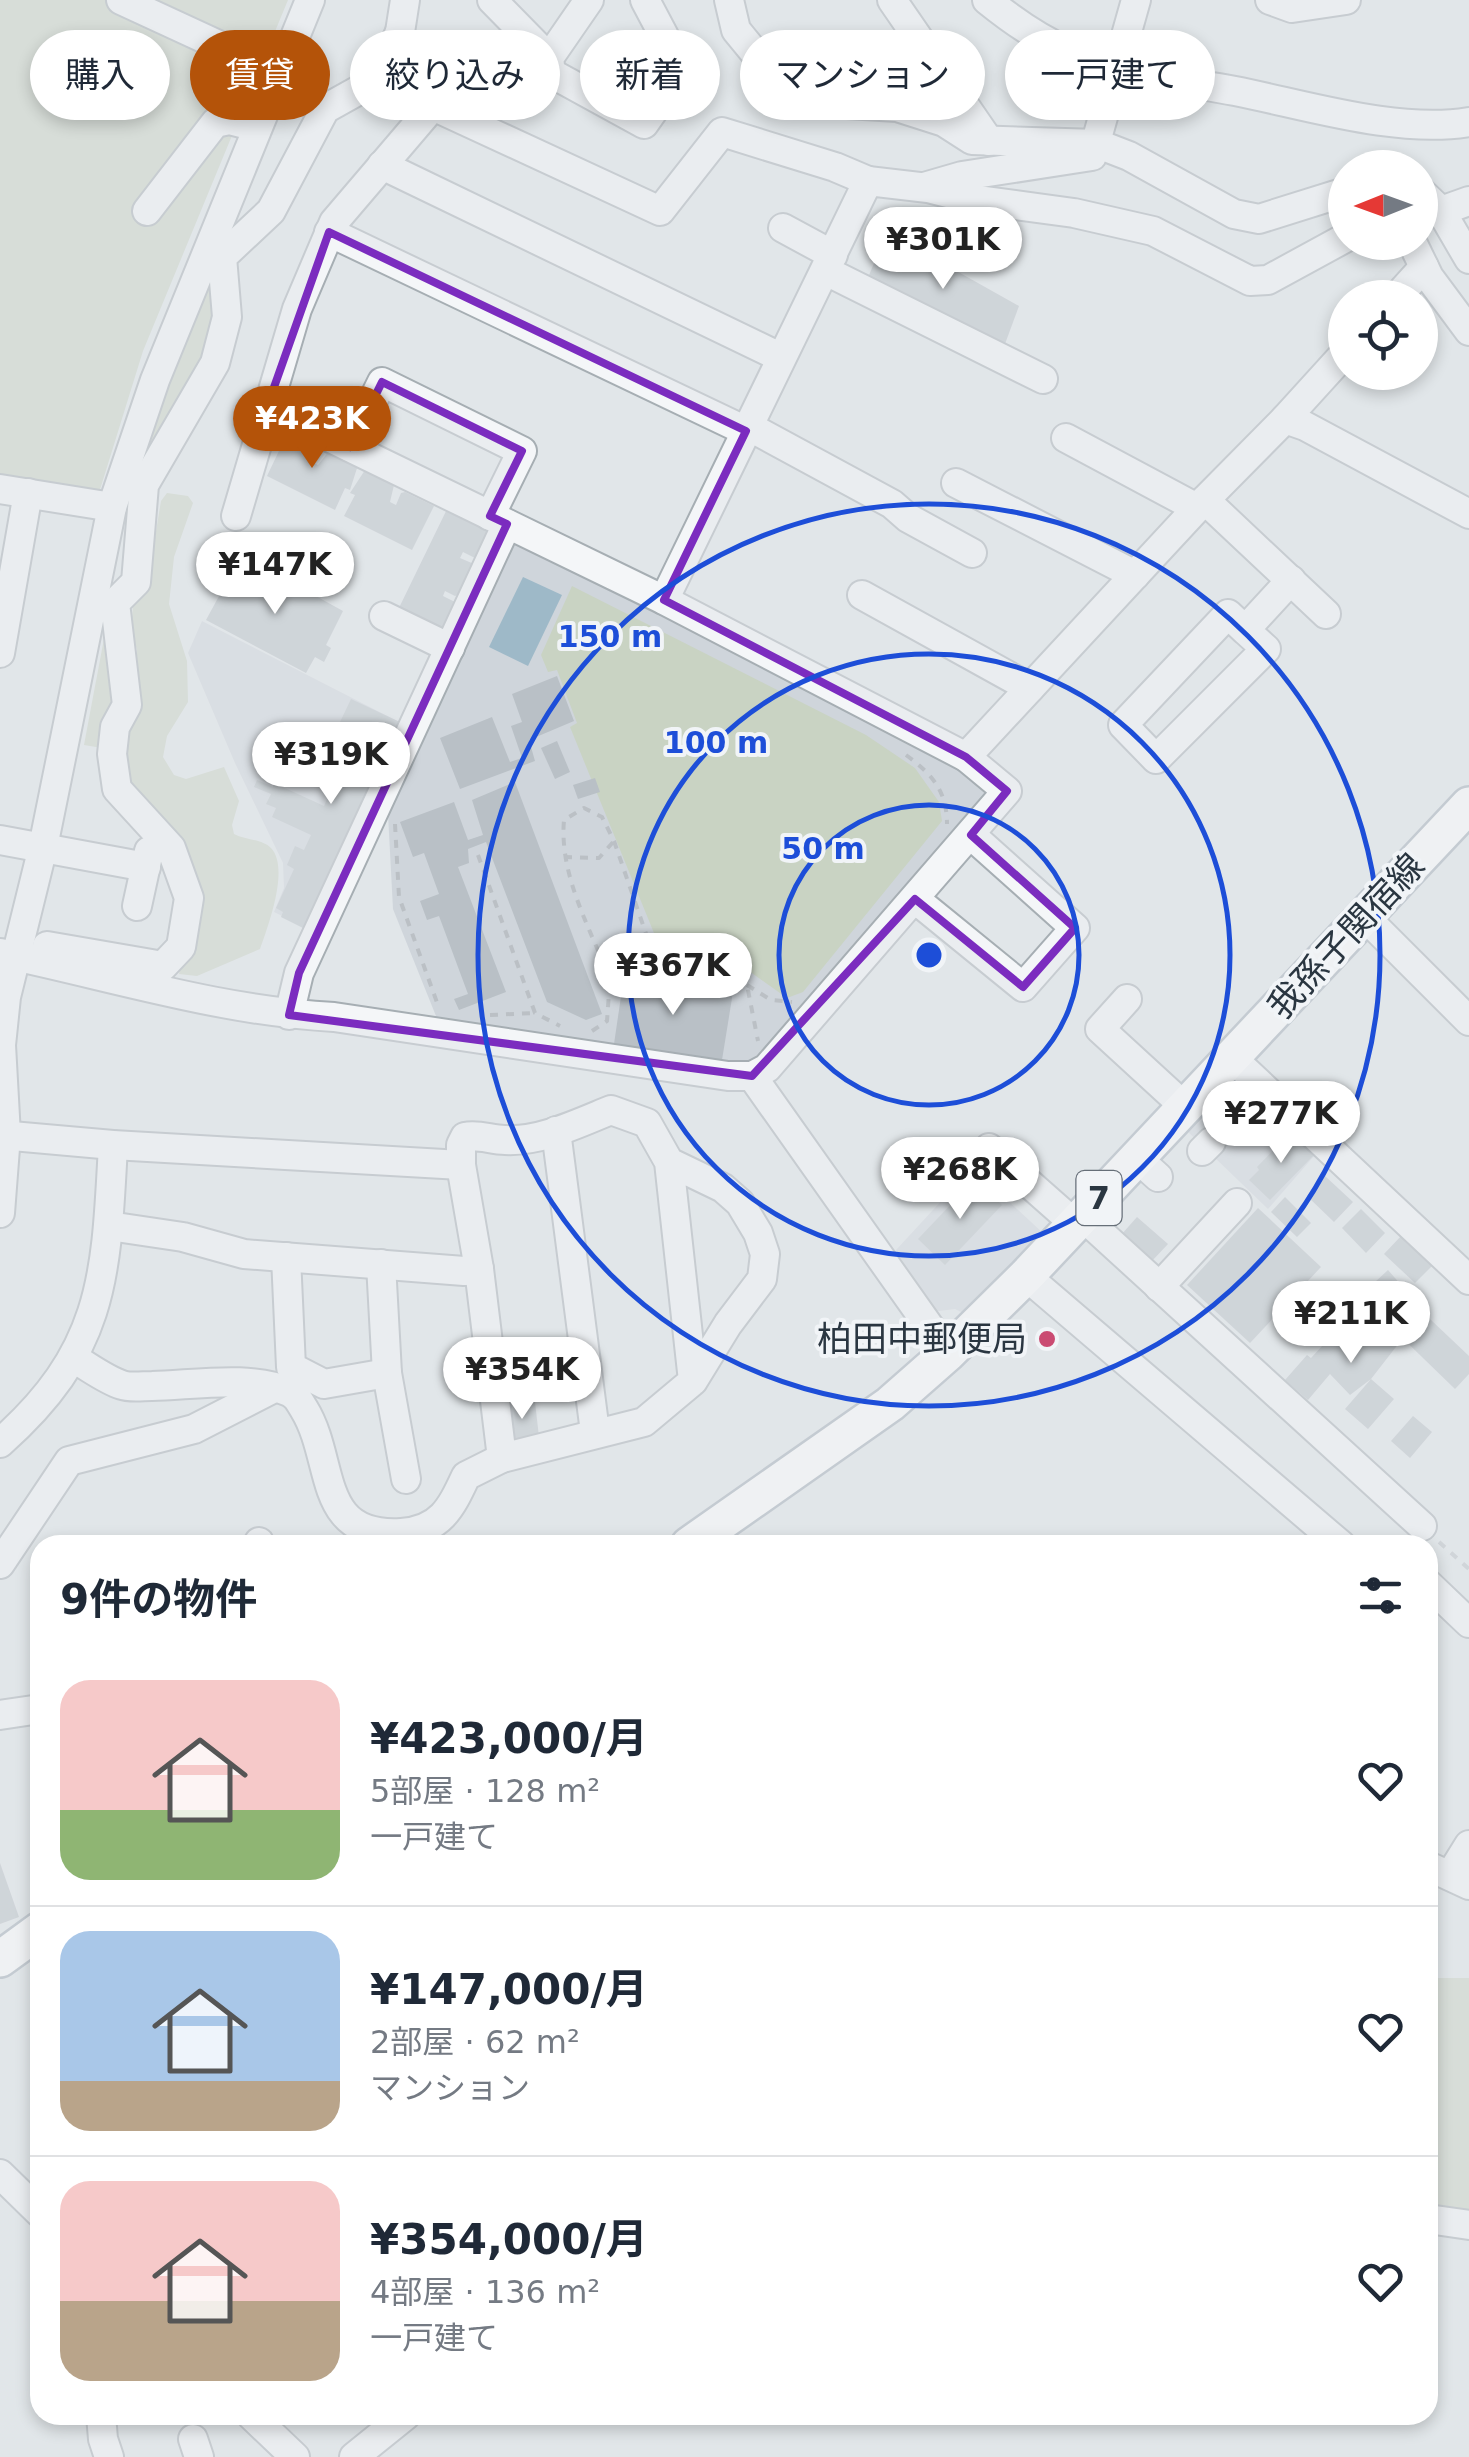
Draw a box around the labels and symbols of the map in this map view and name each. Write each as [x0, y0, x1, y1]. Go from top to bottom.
north arrow [1328, 150, 1438, 260]
pin: ¥301K [873, 207, 1013, 292]
pin: ¥423K [242, 386, 382, 471]
pin: ¥147K [205, 532, 345, 617]
text: 150 m [558, 619, 662, 654]
pin: ¥319K [261, 722, 401, 807]
text: 100 m [664, 725, 768, 760]
text: 50 m [781, 831, 865, 866]
street label: 我孫子関宿線 [1260, 846, 1432, 1026]
pin: ¥367K [603, 933, 743, 1018]
centre of rings [911, 937, 947, 973]
pin: ¥277K [1211, 1081, 1351, 1166]
pin: ¥268K [890, 1137, 1030, 1222]
road number: 7 [1076, 1171, 1122, 1225]
pin: ¥211K [1281, 1281, 1421, 1366]
place label: 柏田中郵便局 [817, 1319, 1027, 1359]
marker: 柏田中郵便局 [1036, 1328, 1058, 1350]
pin: ¥354K [452, 1337, 592, 1422]

